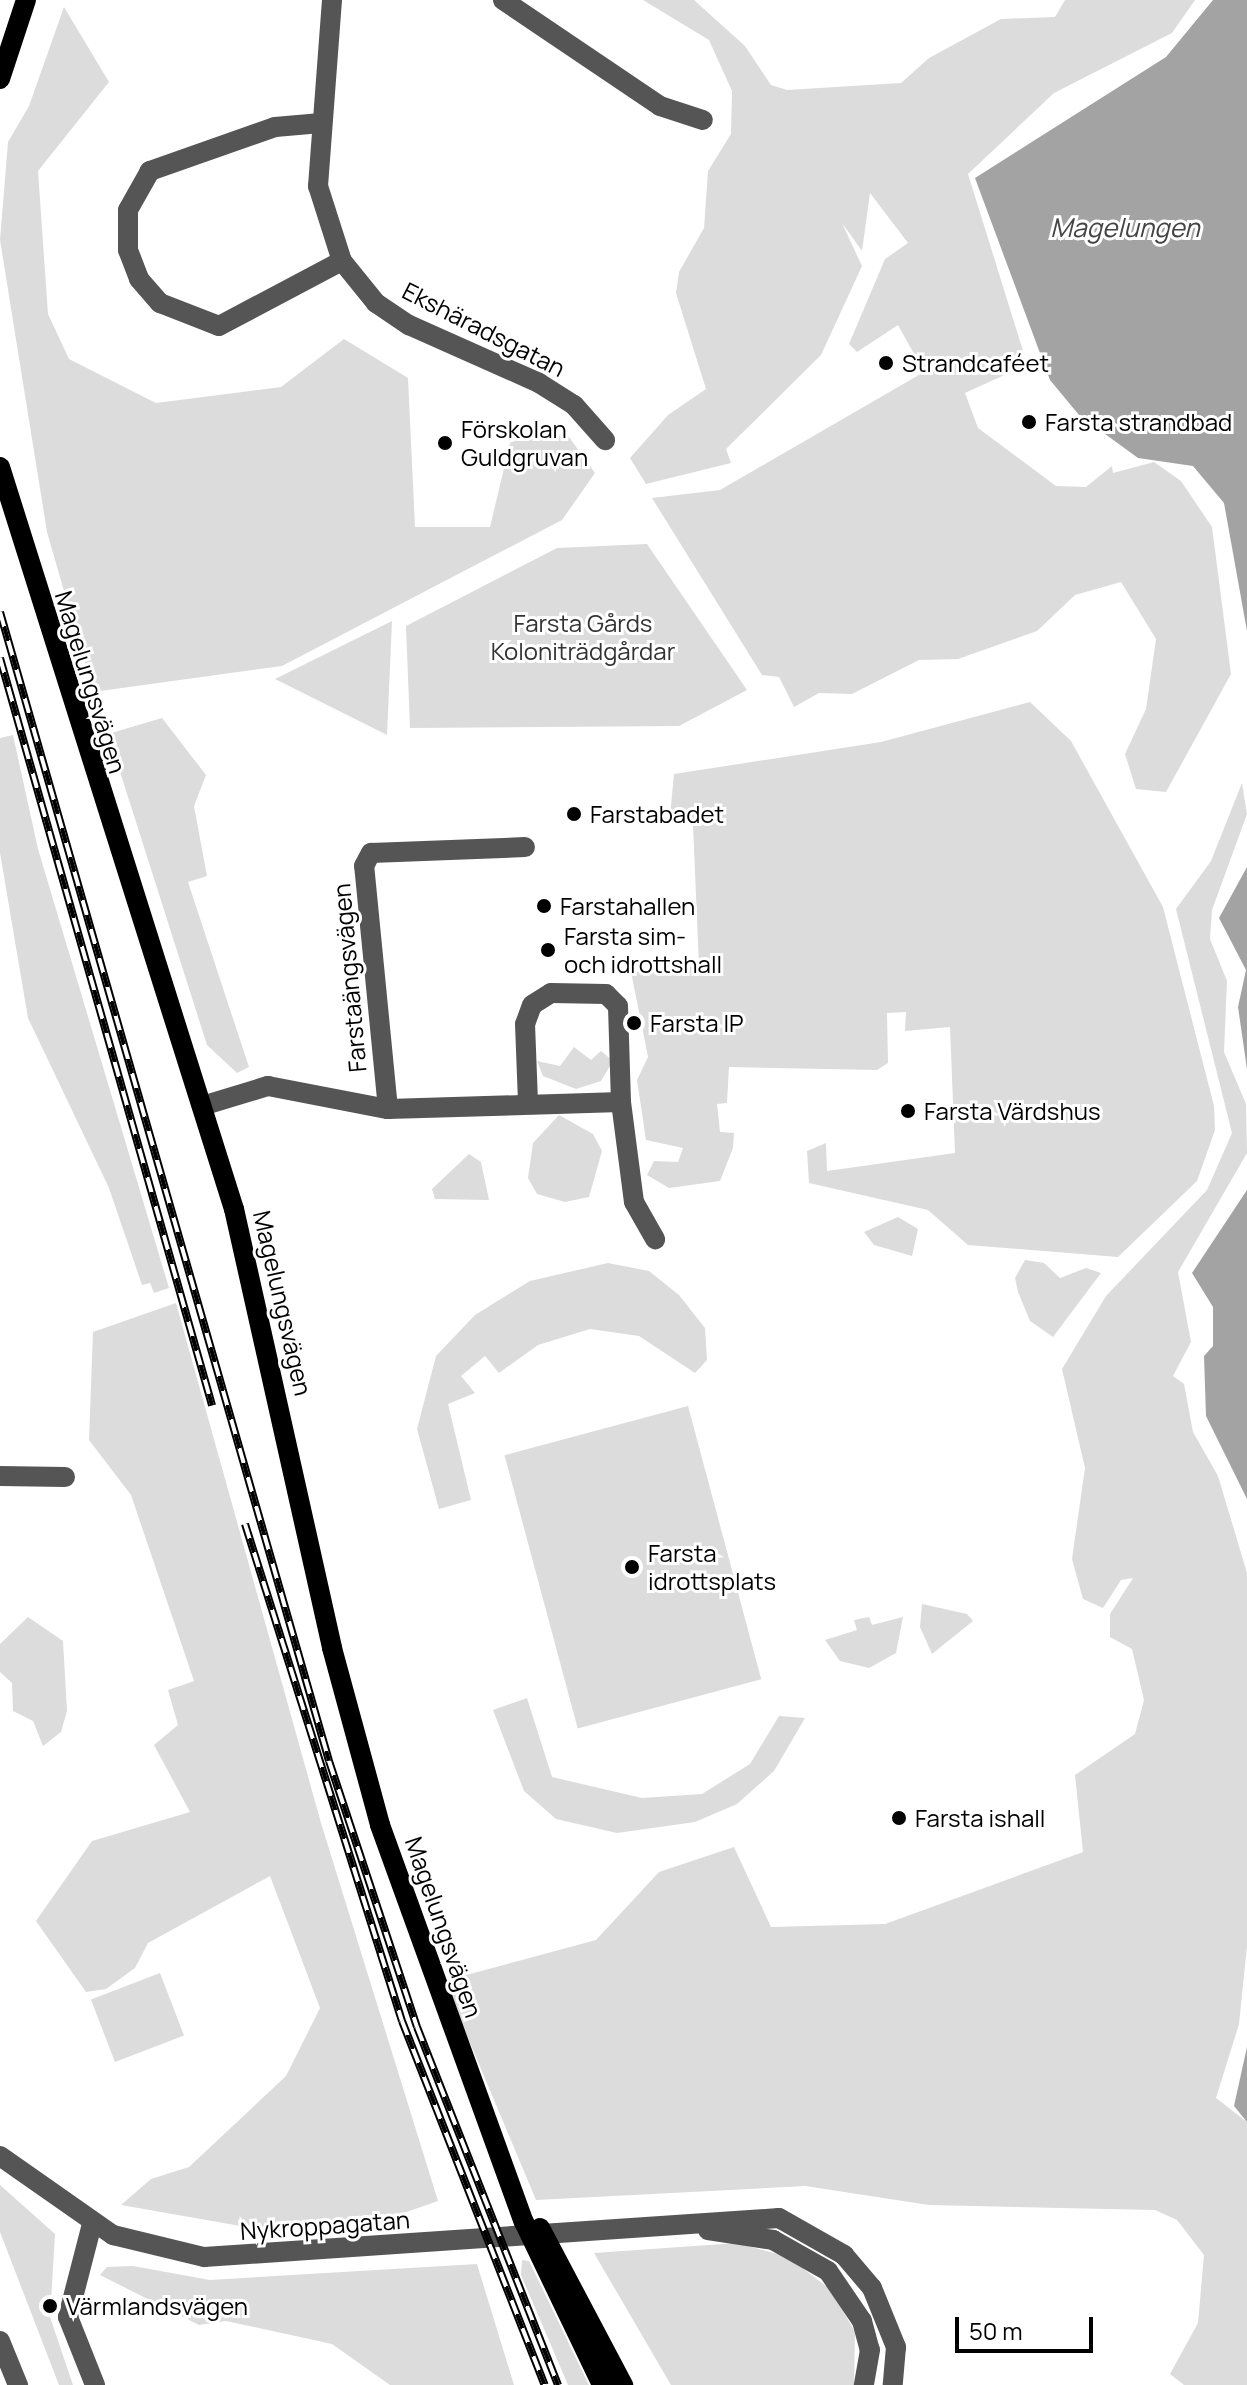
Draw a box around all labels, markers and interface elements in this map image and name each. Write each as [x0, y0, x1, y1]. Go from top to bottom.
water label: Magelungen [1050, 212, 1200, 244]
street label: Ekshäradsgatan [398, 276, 570, 382]
place label: Strandcaféet [902, 349, 1049, 377]
marker: Strandcaféet [877, 354, 895, 372]
place label: Farsta strandbad [1045, 408, 1232, 436]
marker: Farsta strandbad [1020, 413, 1038, 431]
place label: Förskolan Guldgruvan [461, 415, 588, 471]
marker: Förskolan Guldgruvan [436, 434, 454, 452]
street label: Magelungsvägen [50, 587, 132, 777]
park label: Farsta Gårds Koloniträdgårdar [491, 609, 675, 665]
place label: Farstabadet [590, 800, 724, 828]
marker: Farstabadet [565, 805, 583, 823]
street label: Farstaängsvägen [326, 882, 372, 1074]
place label: Farstahallen [560, 892, 695, 920]
marker: Farstahallen [535, 897, 553, 915]
place label: Farsta sim- och idrottshall [564, 922, 722, 978]
marker: Farsta sim- och idrottshall [539, 941, 557, 959]
place label: Farsta IP [650, 1009, 744, 1037]
marker: Farsta IP [625, 1014, 643, 1032]
place label: Farsta Värdshus [924, 1097, 1101, 1125]
marker: Farsta Värdshus [899, 1102, 917, 1120]
street label: Magelungsvägen [248, 1208, 318, 1398]
place label: Farsta idrottsplats [648, 1539, 776, 1595]
marker: Farsta idrottsplats [623, 1558, 641, 1576]
place label: Farsta ishall [915, 1804, 1045, 1832]
marker: Farsta ishall [890, 1809, 908, 1827]
street label: Magelungsvägen [400, 1833, 488, 2021]
street label: Nykroppagatan [239, 2205, 411, 2245]
place label: Värmlandsvägen [66, 2292, 248, 2320]
marker: Värmlandsvägen [41, 2297, 59, 2315]
scale bar [959, 2301, 1097, 2351]
text: 50 m [969, 2314, 1023, 2347]

